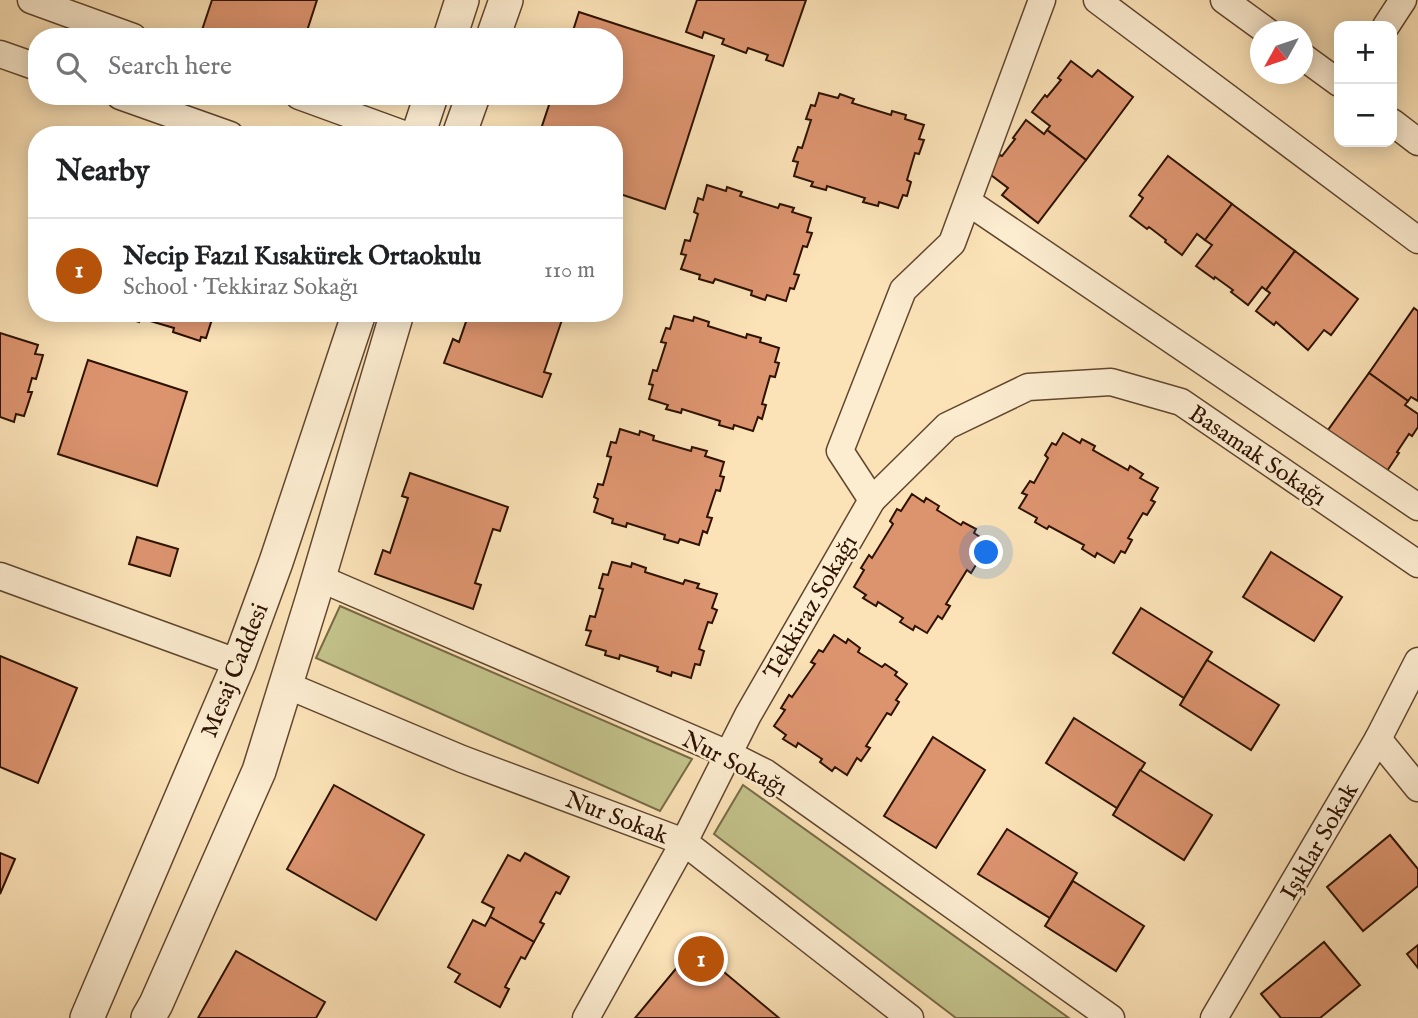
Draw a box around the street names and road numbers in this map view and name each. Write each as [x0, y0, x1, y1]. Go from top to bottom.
street label: Basamak Sokağı [1182, 399, 1332, 514]
street label: Tekkiraz Sokağı [757, 530, 865, 686]
street label: Mesaj Caddesi [194, 599, 276, 742]
street label: Nur Sokağı [676, 725, 792, 804]
street label: Işıklar Sokak [1274, 777, 1366, 906]
street label: Nur Sokak [561, 785, 672, 852]

